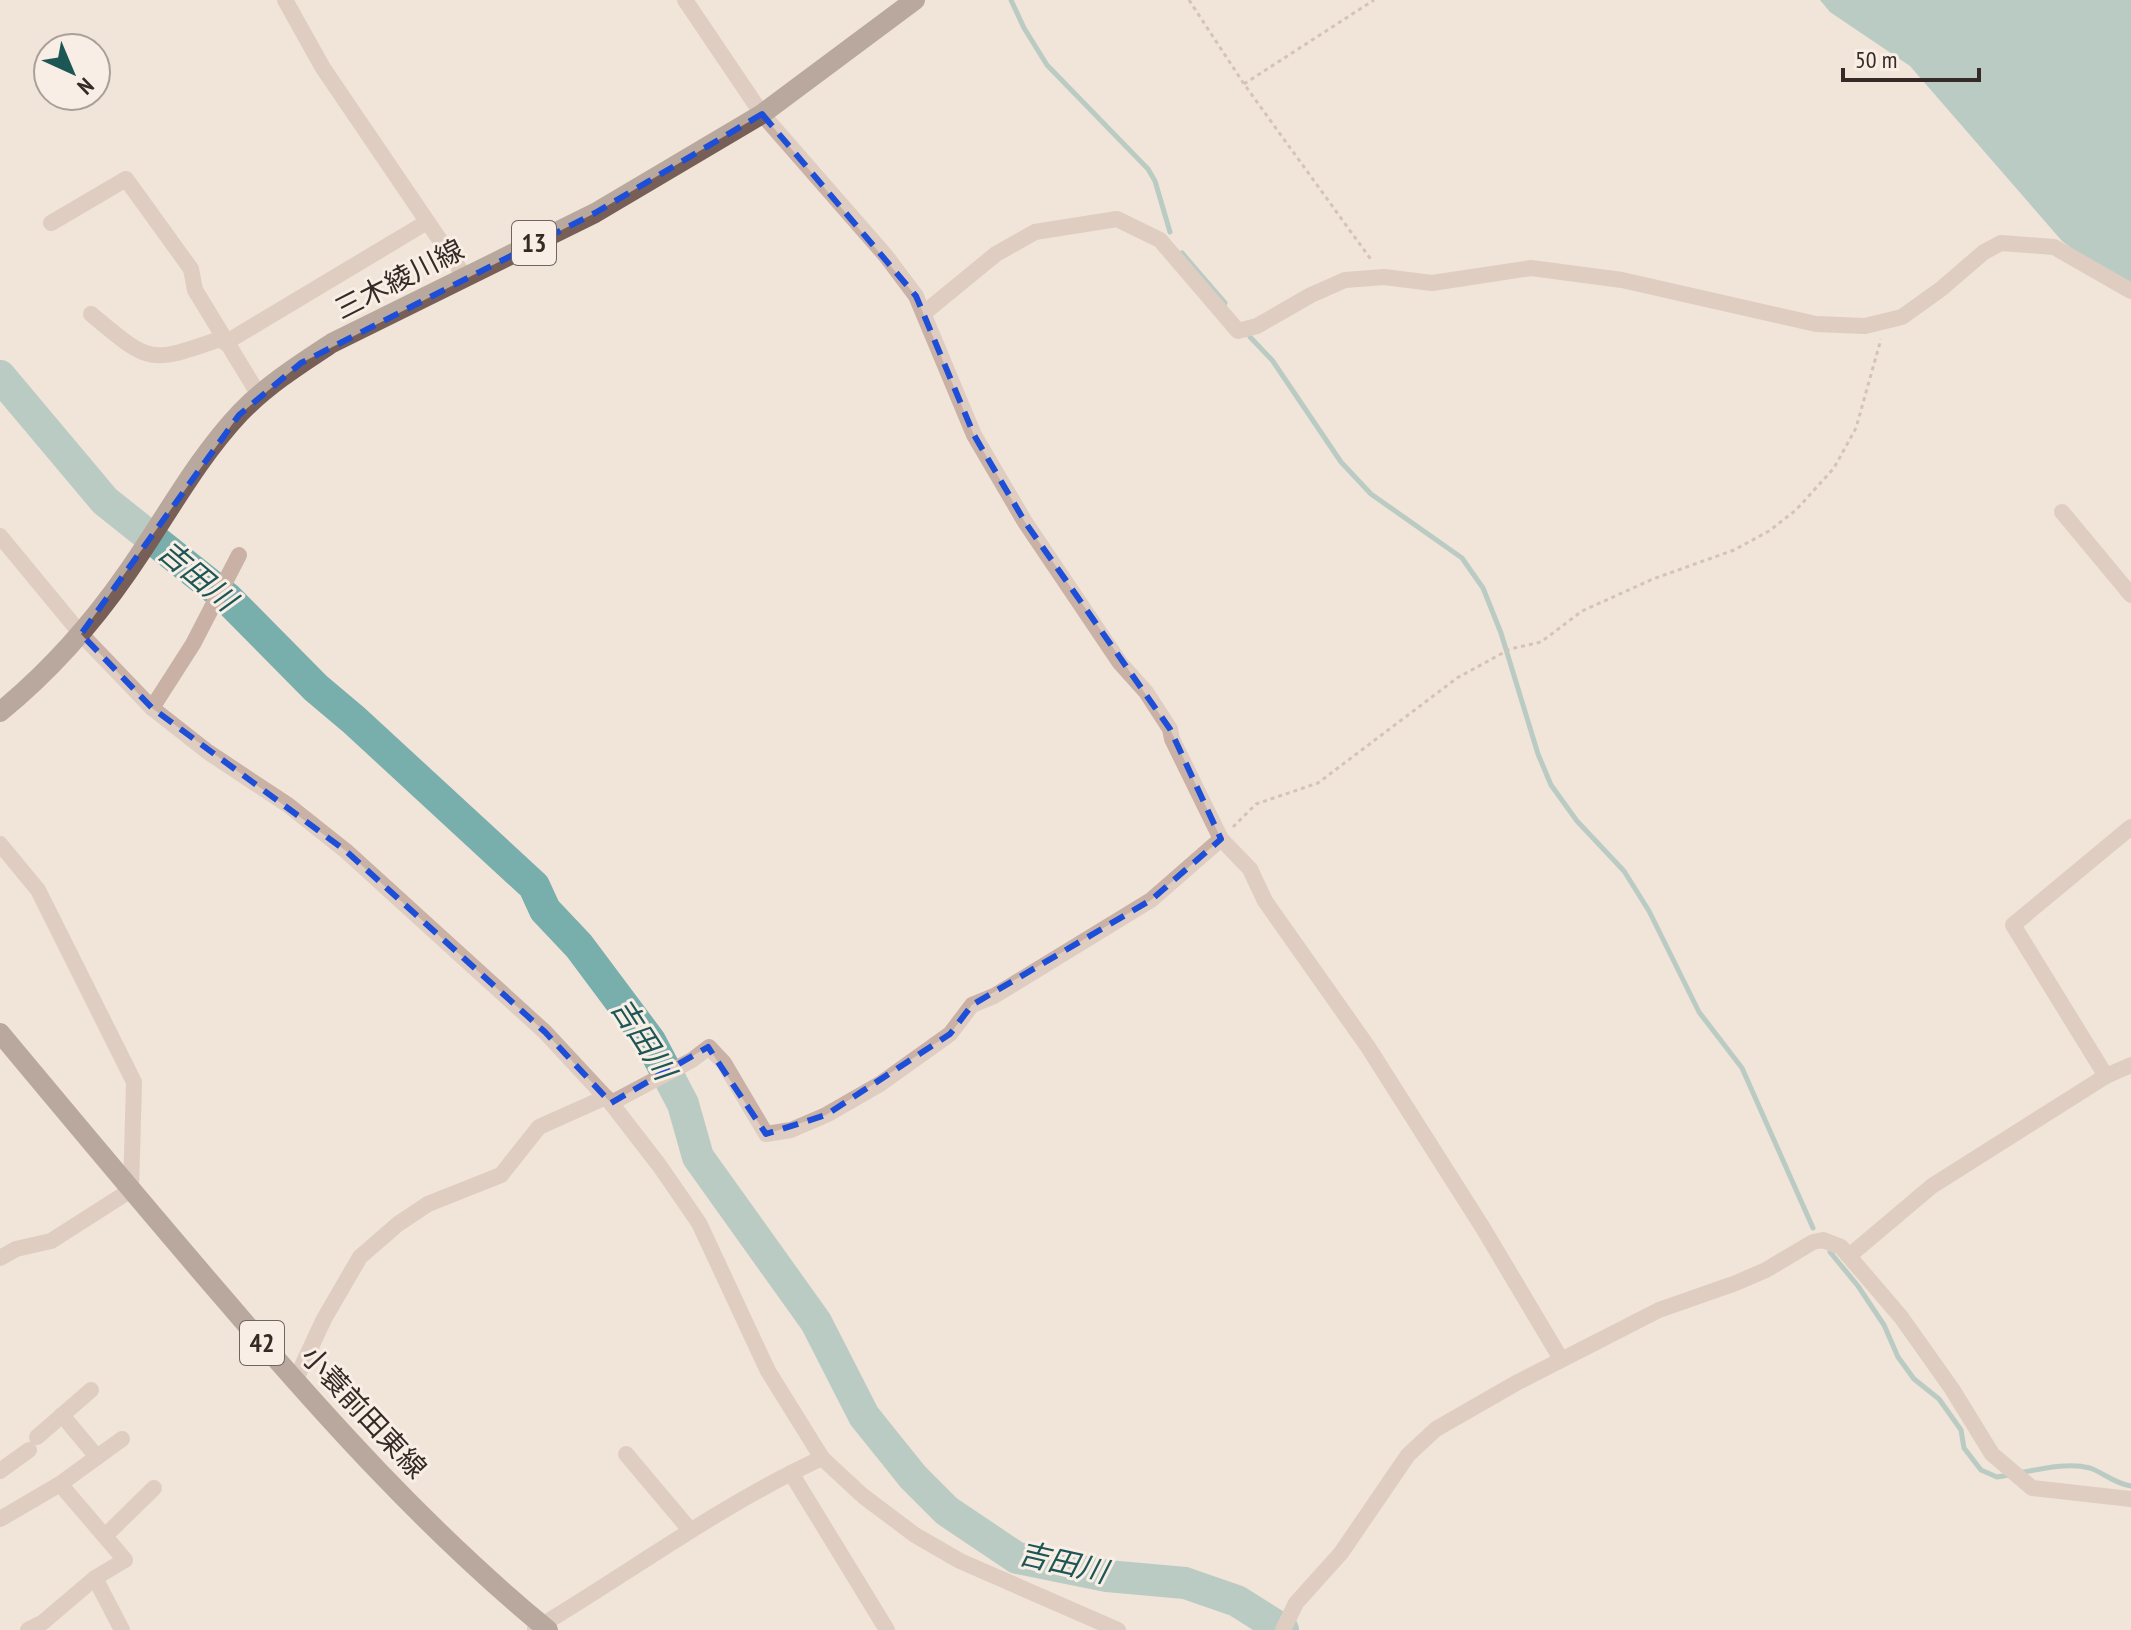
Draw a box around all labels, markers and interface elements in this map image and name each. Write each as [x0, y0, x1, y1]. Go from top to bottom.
north arrow [32, 32, 112, 112]
scale bar [1843, 32, 1979, 82]
text: 50 m [1855, 44, 1897, 75]
text: N [72, 72, 100, 101]
road number: 13 [512, 221, 556, 265]
street label: 三木綾川線 [328, 230, 470, 327]
water label: 吉田川 [151, 531, 247, 621]
water label: 吉田川 [603, 990, 687, 1089]
road number: 42 [240, 1321, 284, 1365]
street label: 小蓑前田東線 [294, 1338, 435, 1486]
water label: 吉田川 [1015, 1532, 1114, 1591]

